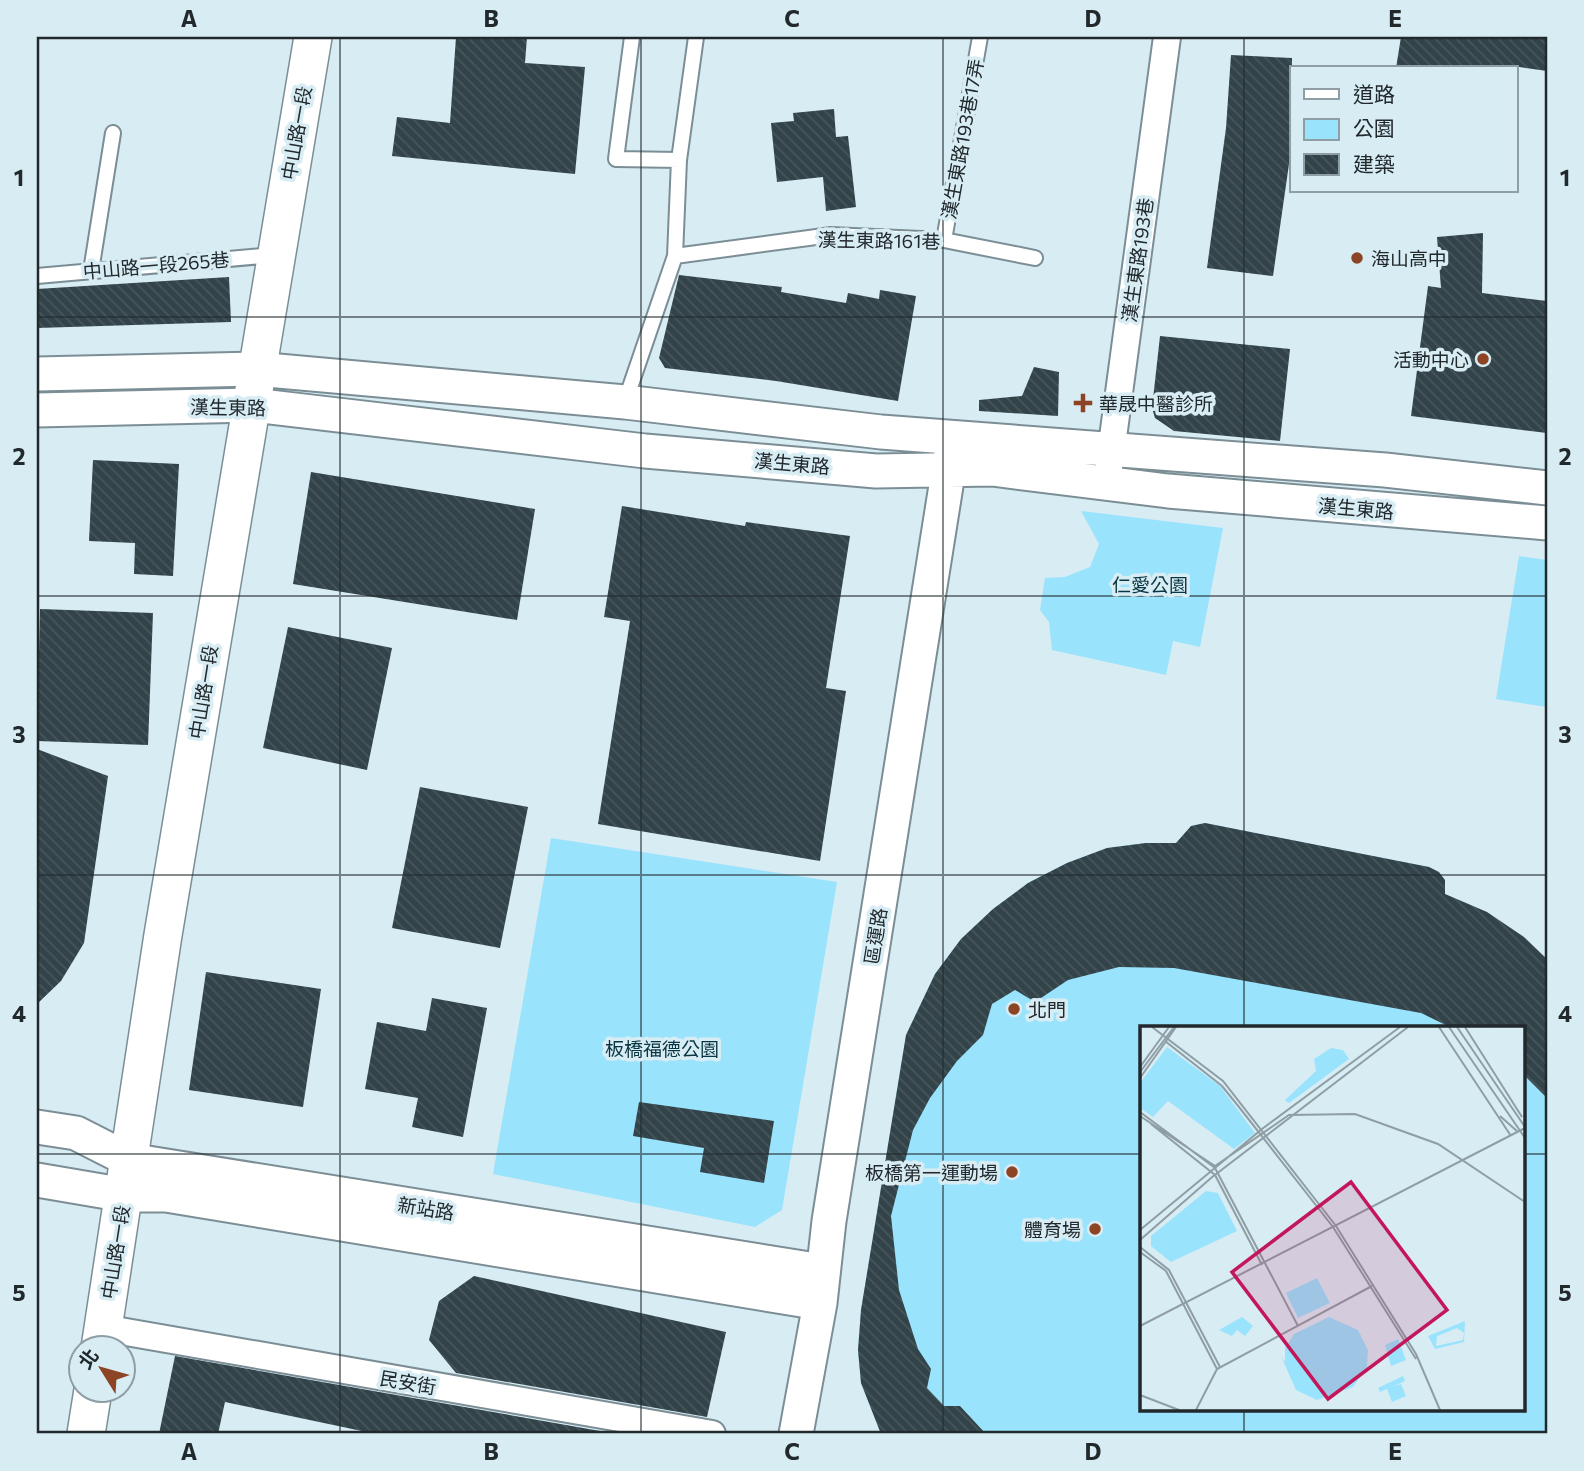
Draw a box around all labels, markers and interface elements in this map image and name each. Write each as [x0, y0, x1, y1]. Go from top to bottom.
text: A [181, 4, 198, 32]
text: B [483, 4, 499, 32]
text: C [784, 4, 800, 32]
text: D [1085, 4, 1102, 32]
text: E [1388, 4, 1402, 32]
street label: 漢生東路193巷17弄 [937, 57, 987, 221]
legend [1290, 66, 1518, 192]
text: 道路 [1353, 81, 1395, 106]
street label: 中山路一段 [276, 84, 316, 182]
text: 公園 [1353, 115, 1395, 140]
text: 建築 [1353, 151, 1395, 176]
text: 1 [14, 163, 24, 191]
text: 1 [1560, 163, 1570, 191]
street label: 漢生東路193巷 [1117, 196, 1157, 324]
street label: 漢生東路161巷 [817, 227, 941, 253]
street label: 中山路一段265巷 [82, 247, 230, 283]
place label: 海山高中 [1371, 247, 1447, 270]
marker: 海山高中 [1349, 250, 1365, 266]
place label: 活動中心 [1393, 348, 1469, 371]
marker: 活動中心 [1475, 351, 1491, 367]
place label: 華晟中醫診所 [1099, 392, 1213, 415]
marker: 華晟中醫診所 [1073, 393, 1093, 413]
street label: 漢生東路 [190, 395, 266, 419]
text: 2 [12, 442, 26, 470]
text: 2 [1558, 442, 1572, 470]
street label: 漢生東路 [753, 448, 831, 478]
street label: 漢生東路 [1317, 493, 1395, 523]
park label: 仁愛公園 [1112, 573, 1188, 596]
street label: 中山路一段 [184, 643, 222, 741]
text: 3 [12, 720, 26, 748]
text: 3 [1558, 720, 1572, 748]
street label: 區運路 [859, 906, 891, 966]
place label: 北門 [1028, 998, 1066, 1021]
text: 4 [12, 999, 26, 1027]
text: 4 [1558, 999, 1572, 1027]
marker: 北門 [1006, 1001, 1022, 1017]
inset map [1140, 1026, 1524, 1412]
park label: 板橋福德公園 [605, 1037, 719, 1060]
place label: 板橋第一運動場 [865, 1161, 998, 1184]
marker: 板橋第一運動場 [1004, 1164, 1020, 1180]
street label: 新站路 [396, 1192, 456, 1224]
street label: 中山路一段 [96, 1203, 134, 1301]
place label: 體育場 [1024, 1218, 1081, 1241]
marker: 體育場 [1087, 1221, 1103, 1237]
text: 5 [12, 1278, 26, 1306]
text: 5 [1558, 1278, 1572, 1306]
north arrow [66, 1334, 136, 1404]
text: 北 [73, 1344, 103, 1373]
street label: 民安街 [378, 1366, 438, 1398]
text: A [181, 1437, 198, 1465]
text: B [483, 1437, 499, 1465]
text: C [784, 1437, 800, 1465]
text: D [1085, 1437, 1102, 1465]
text: E [1388, 1437, 1402, 1465]

